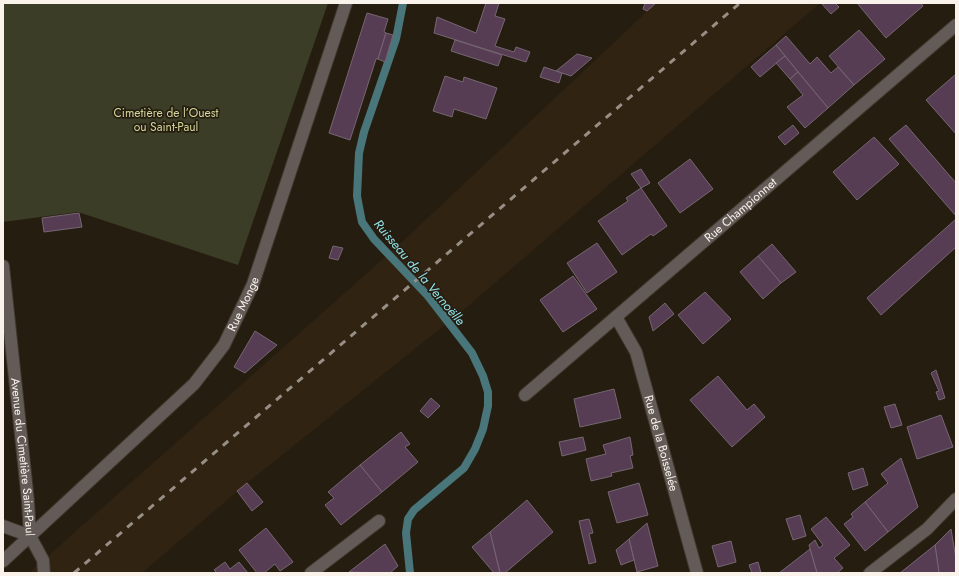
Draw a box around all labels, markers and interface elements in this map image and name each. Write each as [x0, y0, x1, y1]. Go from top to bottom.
park label: Cimetière de l’Ouest ou Saint-Paul [114, 104, 219, 136]
street label: Rue Championnet [700, 174, 781, 246]
water label: Ruisseau de la Vernoëlle [369, 215, 470, 330]
street label: Rue Monge [223, 274, 264, 334]
street label: Avenue du Cimetière Saint-Paul [6, 377, 39, 537]
street label: Rue de la Boisselée [639, 393, 683, 493]

